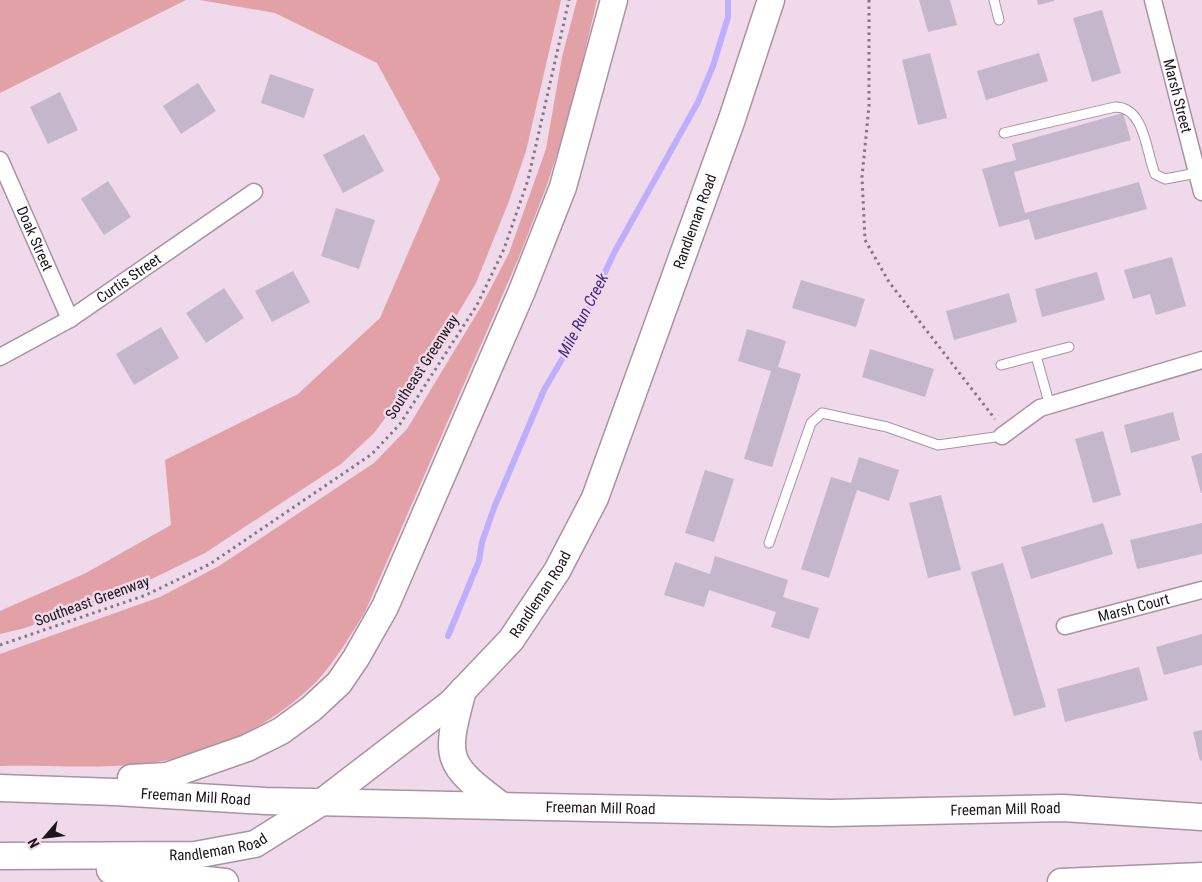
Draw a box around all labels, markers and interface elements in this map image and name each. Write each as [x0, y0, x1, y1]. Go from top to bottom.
street label: Marsh Street [1159, 57, 1196, 135]
street label: Randleman Road [670, 171, 720, 271]
street label: Doak Street [13, 204, 57, 274]
street label: Curtis Street [93, 250, 164, 307]
water label: Mile Run Creek [554, 269, 613, 360]
street label: Southeast Greenway [382, 311, 462, 423]
street label: Randleman Road [506, 548, 575, 641]
street label: Southeast Greenway [32, 572, 152, 630]
street label: Marsh Court [1096, 590, 1171, 626]
street label: Freeman Mill Road [140, 785, 251, 809]
street label: Freeman Mill Road [545, 798, 656, 818]
street label: Freeman Mill Road [950, 799, 1061, 819]
north arrow [20, 812, 70, 862]
street label: Randleman Road [169, 830, 271, 864]
text: N [24, 836, 43, 851]

